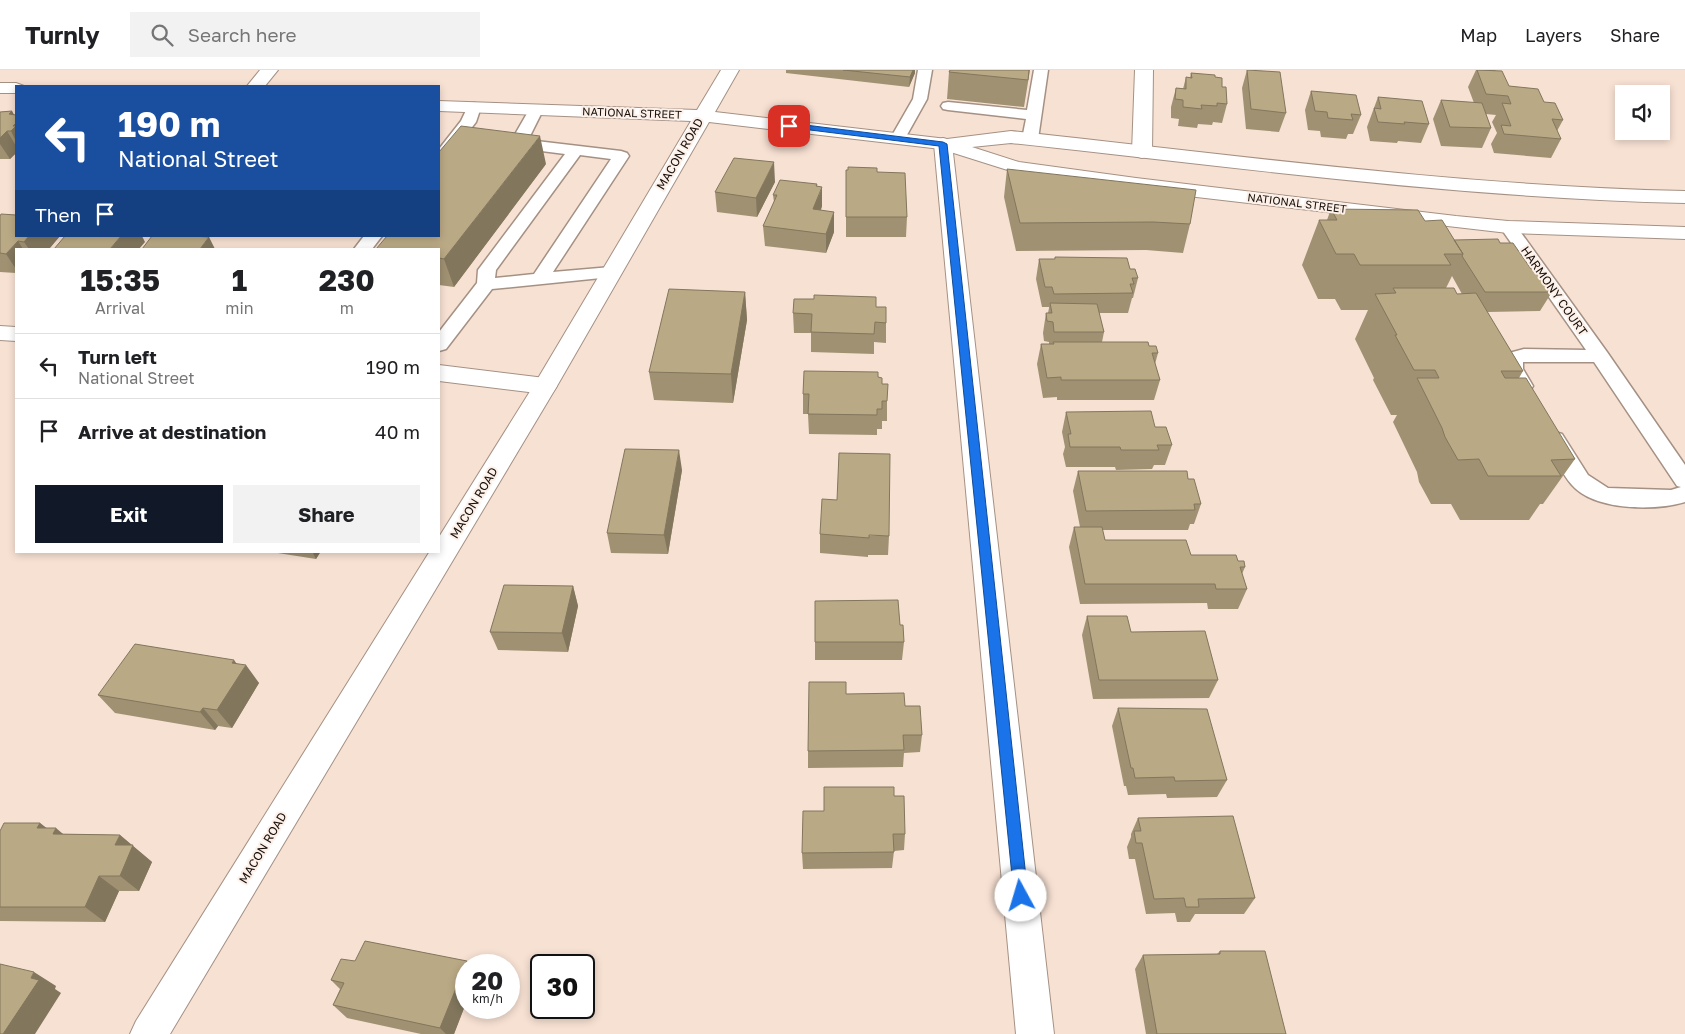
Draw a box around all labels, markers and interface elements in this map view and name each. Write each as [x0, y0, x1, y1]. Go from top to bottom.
search box [130, 12, 480, 57]
text: Turnly [25, 20, 100, 49]
icon: search [148, 21, 176, 49]
text: Search here [188, 23, 297, 46]
text: Map [1460, 24, 1497, 46]
text: Layers [1525, 24, 1582, 46]
text: Share [1610, 24, 1660, 46]
map controls [1615, 85, 1670, 140]
button: sound [1615, 85, 1670, 140]
text: 190 m [118, 103, 220, 145]
street label: NATIONAL STREET [582, 104, 682, 121]
icon: left [35, 105, 100, 170]
pin [768, 105, 810, 147]
icon: arrive [775, 112, 803, 140]
street label: MACON ROAD [653, 115, 706, 192]
text: National Street [118, 145, 278, 172]
street label: NATIONAL STREET [1247, 190, 1347, 215]
icon: arrive [91, 200, 119, 228]
text: Then [35, 203, 81, 226]
street label: HARMONY COURT [1518, 243, 1591, 339]
text: 15:35 [80, 262, 160, 298]
text: 1 [232, 262, 247, 298]
text: 230 [319, 262, 375, 298]
text: Arrival [95, 298, 145, 318]
text: min [225, 298, 254, 318]
text: m [340, 298, 354, 318]
text: Turn left [78, 345, 157, 368]
icon: left [35, 352, 63, 380]
text: 190 m [366, 355, 420, 378]
text: National Street [78, 368, 195, 388]
icon: arrive [35, 417, 63, 445]
text: Arrive at destination [78, 420, 266, 443]
text: 40 m [375, 420, 420, 443]
street label: MACON ROAD [446, 464, 501, 541]
button: Exit [35, 485, 223, 543]
button: Share [233, 485, 420, 543]
street label: MACON ROAD [235, 809, 290, 886]
position arrow [994, 869, 1046, 921]
speed limit sign: 30 [530, 954, 595, 1019]
text: 20 [472, 965, 503, 996]
text: km/h [472, 991, 503, 1006]

